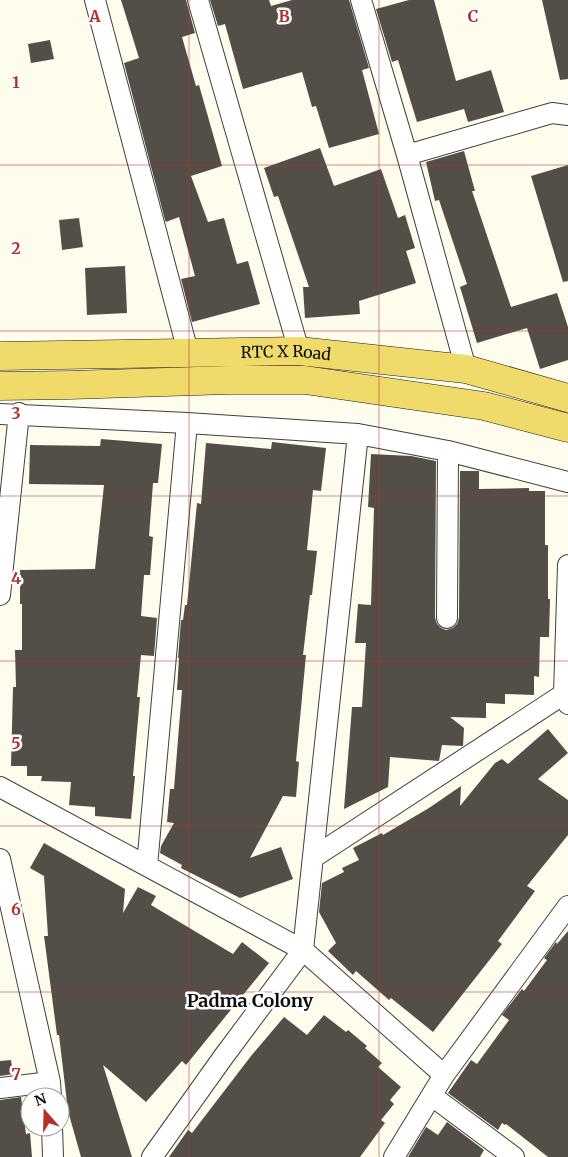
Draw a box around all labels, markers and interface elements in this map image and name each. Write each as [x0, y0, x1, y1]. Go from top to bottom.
text: A [88, 6, 101, 26]
text: B [278, 6, 290, 26]
text: C [468, 6, 478, 26]
text: 1 [12, 72, 20, 92]
text: 2 [11, 238, 21, 258]
street label: RTC X Road [241, 341, 332, 364]
text: 3 [11, 403, 21, 423]
text: 4 [11, 568, 21, 588]
text: 5 [11, 733, 21, 753]
text: 6 [11, 899, 21, 919]
district label: Padma Colony [187, 989, 314, 1012]
text: 7 [11, 1064, 21, 1084]
north arrow [20, 1087, 70, 1137]
text: N [32, 1089, 49, 1110]

